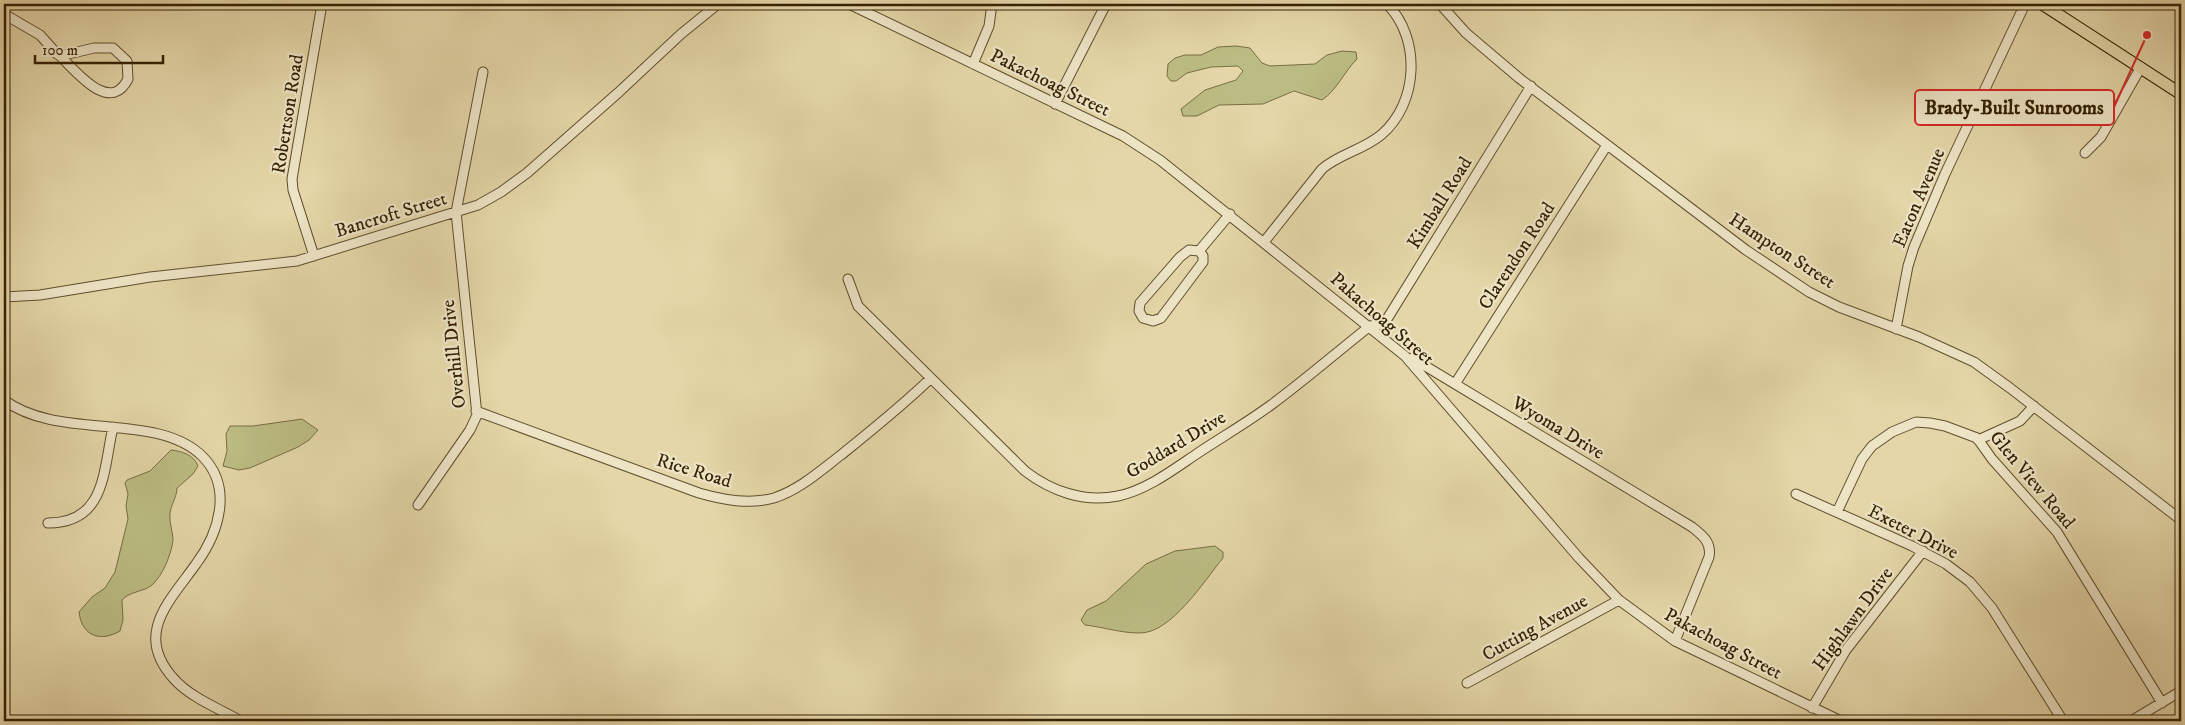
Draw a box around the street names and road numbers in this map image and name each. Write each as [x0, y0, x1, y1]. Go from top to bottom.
street label: Pakachoag Street [986, 44, 1114, 122]
street label: Robertson Road [267, 52, 309, 175]
street label: Eaton Avenue [1888, 145, 1950, 251]
street label: Kimball Road [1403, 152, 1478, 253]
street label: Bancroft Street [332, 187, 450, 243]
street label: Clarendon Road [1474, 198, 1560, 314]
street label: Hampton Street [1725, 208, 1839, 294]
street label: Pakachoag Street [1325, 268, 1439, 370]
street label: Overhill Drive [437, 298, 471, 410]
street label: Wyoma Drive [1507, 391, 1609, 465]
street label: Goddard Drive [1122, 406, 1230, 484]
street label: Glen View Road [1984, 426, 2080, 534]
street label: Rice Road [654, 449, 735, 493]
street label: Exeter Drive [1864, 500, 1962, 565]
street label: Highlawn Drive [1808, 563, 1898, 675]
street label: Cutting Avenue [1478, 590, 1592, 666]
street label: Pakachoag Street [1660, 603, 1786, 685]

